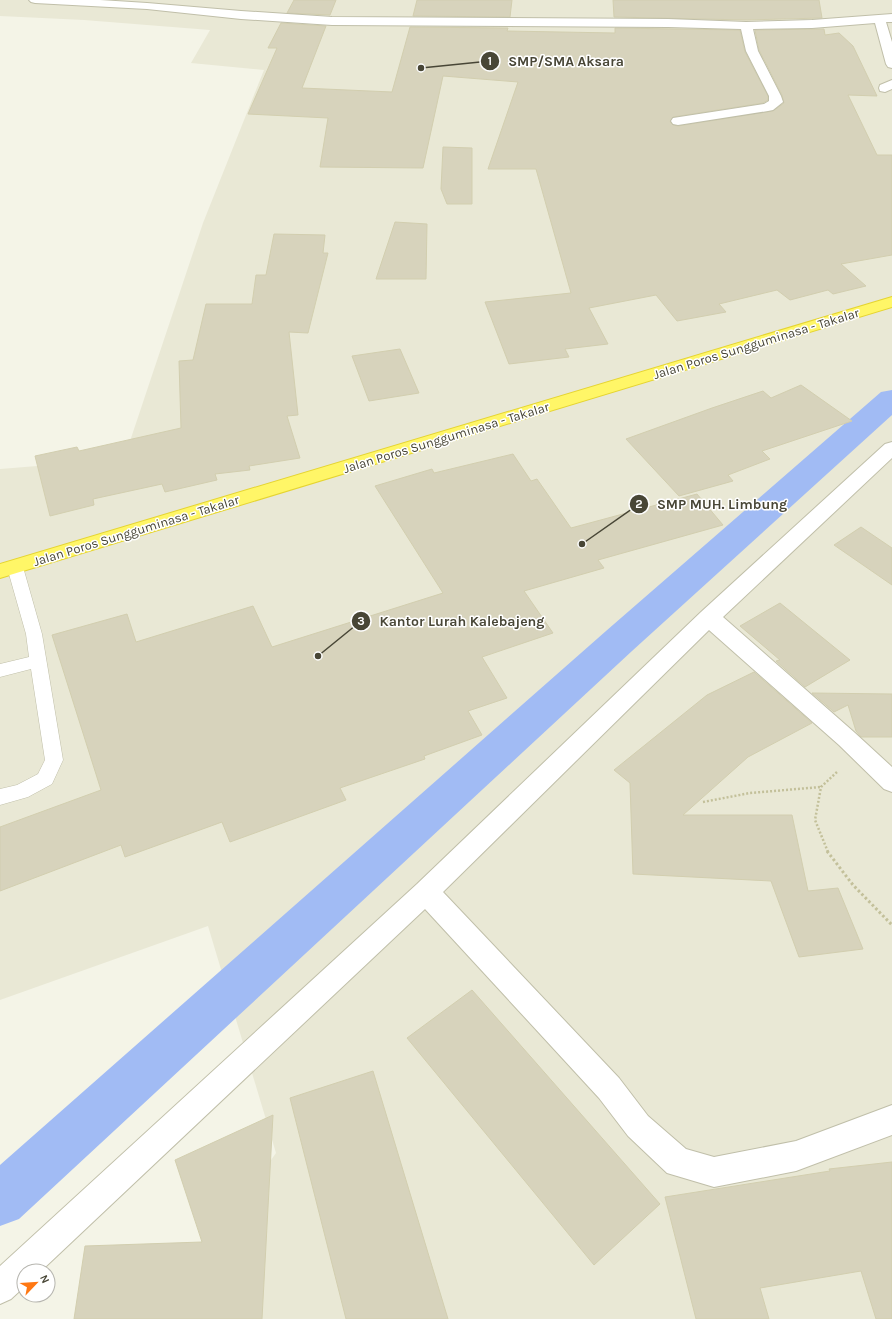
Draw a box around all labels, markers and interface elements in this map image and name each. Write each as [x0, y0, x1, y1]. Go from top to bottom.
callout: SMP/SMA Aksara [480, 48, 632, 74]
text: SMP/SMA Aksara [508, 53, 624, 70]
text: 1 [488, 54, 492, 68]
street label: Jalan Poros Sungguminasa - Takalar [651, 305, 861, 382]
street label: Jalan Poros Sungguminasa - Takalar [341, 399, 551, 476]
callout: SMP MUH. Limbung [629, 491, 795, 517]
street label: Jalan Poros Sungguminasa - Takalar [31, 492, 241, 569]
text: SMP MUH. Limbung [657, 496, 787, 513]
text: 2 [635, 497, 643, 511]
callout: Kantor Lurah Kalebajeng [351, 608, 552, 634]
text: Kantor Lurah Kalebajeng [380, 613, 545, 630]
text: 3 [357, 614, 365, 628]
north arrow [16, 1263, 56, 1303]
text: N [37, 1273, 52, 1285]

